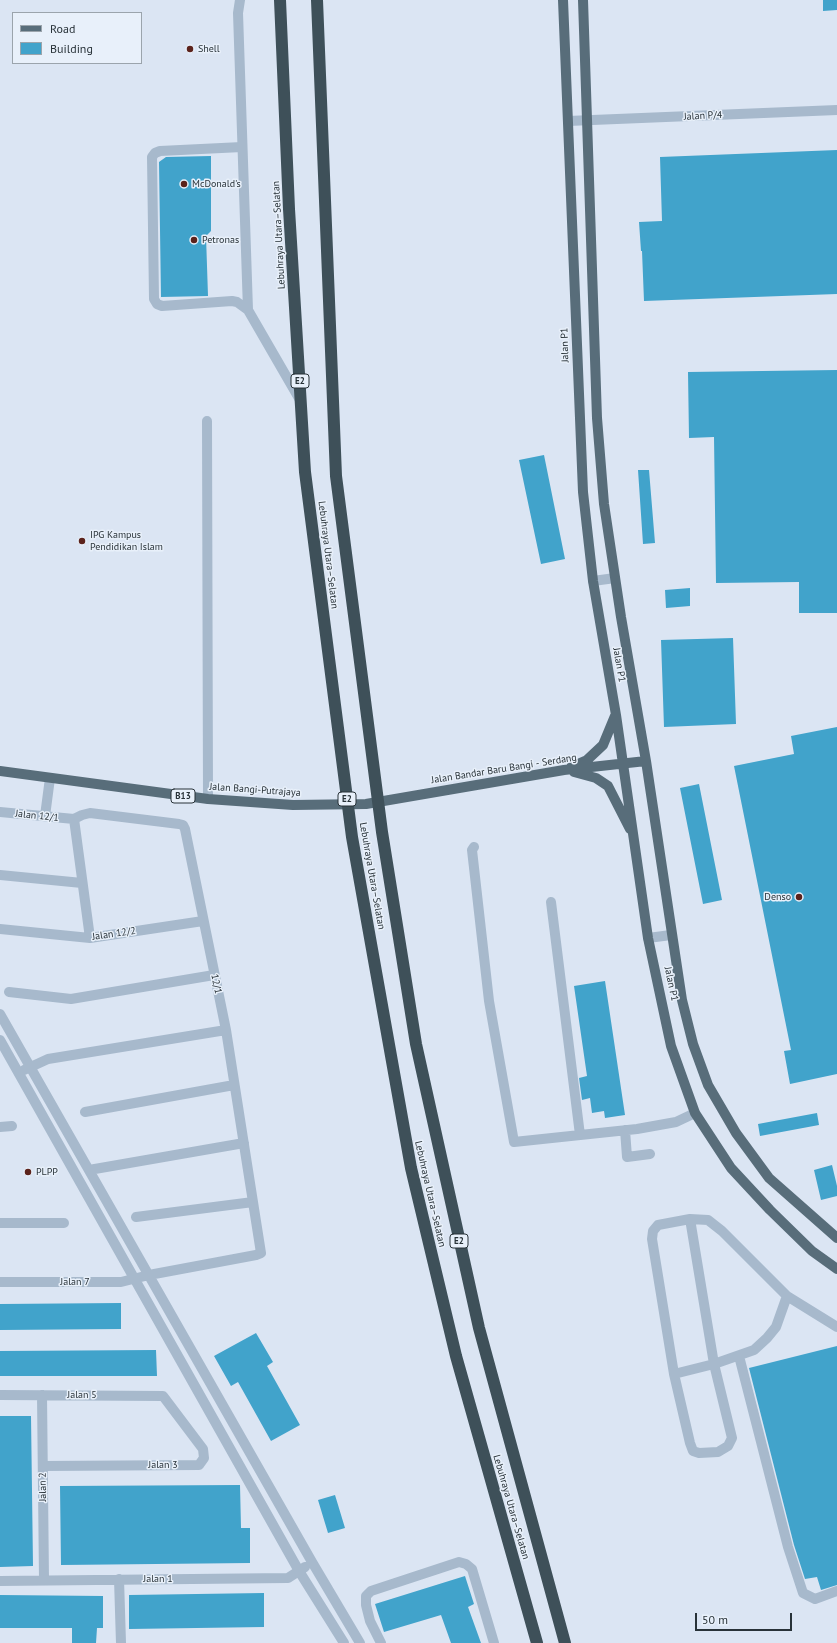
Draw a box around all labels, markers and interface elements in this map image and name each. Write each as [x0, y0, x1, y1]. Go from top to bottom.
legend [12, 12, 142, 64]
text: Road [50, 21, 75, 36]
text: Building [50, 41, 93, 56]
place label: Shell [198, 43, 220, 55]
marker: Shell [185, 44, 195, 54]
street label: Jalan P/4 [683, 109, 723, 123]
place label: McDonald's [192, 178, 241, 190]
marker: McDonald's [179, 179, 189, 189]
street label: Lebuhraya Utara–Selatan [270, 181, 288, 289]
place label: Petronas [202, 234, 239, 246]
marker: Petronas [189, 235, 199, 245]
street label: Jalan P1 [558, 327, 572, 363]
road number: E2 [291, 374, 309, 388]
street label: Lebuhraya Utara–Selatan [315, 500, 341, 610]
place label: IPG Kampus Pendidikan Islam [90, 529, 163, 552]
marker: IPG Kampus Pendidikan Islam [77, 536, 87, 546]
street label: Jalan P1 [610, 647, 628, 683]
street label: Jalan Bandar Baru Bangi - Serdang [430, 752, 578, 786]
street label: Jalan Bangi-Putrajaya [209, 781, 301, 799]
road number: B13 [171, 789, 195, 803]
road number: E2 [338, 792, 356, 806]
street label: Jalan 12/1 [15, 808, 59, 824]
street label: Lebuhraya Utara–Selatan [357, 822, 387, 930]
place label: Denso [764, 891, 791, 903]
marker: Denso [794, 892, 804, 902]
street label: Jalan 12/2 [91, 925, 137, 943]
street label: Jalan P1 [661, 966, 681, 1002]
street label: 12/1 [208, 973, 224, 995]
street label: Lebuhraya Utara–Selatan [412, 1140, 448, 1248]
place label: PLPP [36, 1166, 58, 1178]
marker: PLPP [23, 1167, 33, 1177]
road number: E2 [450, 1234, 468, 1248]
street label: Jalan 7 [60, 1276, 90, 1288]
street label: Jalan 5 [67, 1389, 97, 1401]
street label: Lebuhraya Utara–Selatan [490, 1453, 532, 1561]
street label: Jalan 3 [148, 1459, 178, 1471]
street label: Jalan 2 [37, 1472, 49, 1502]
street label: Jalan 1 [143, 1573, 173, 1585]
scale bar [697, 1605, 794, 1631]
text: 50 m [702, 1612, 728, 1627]

